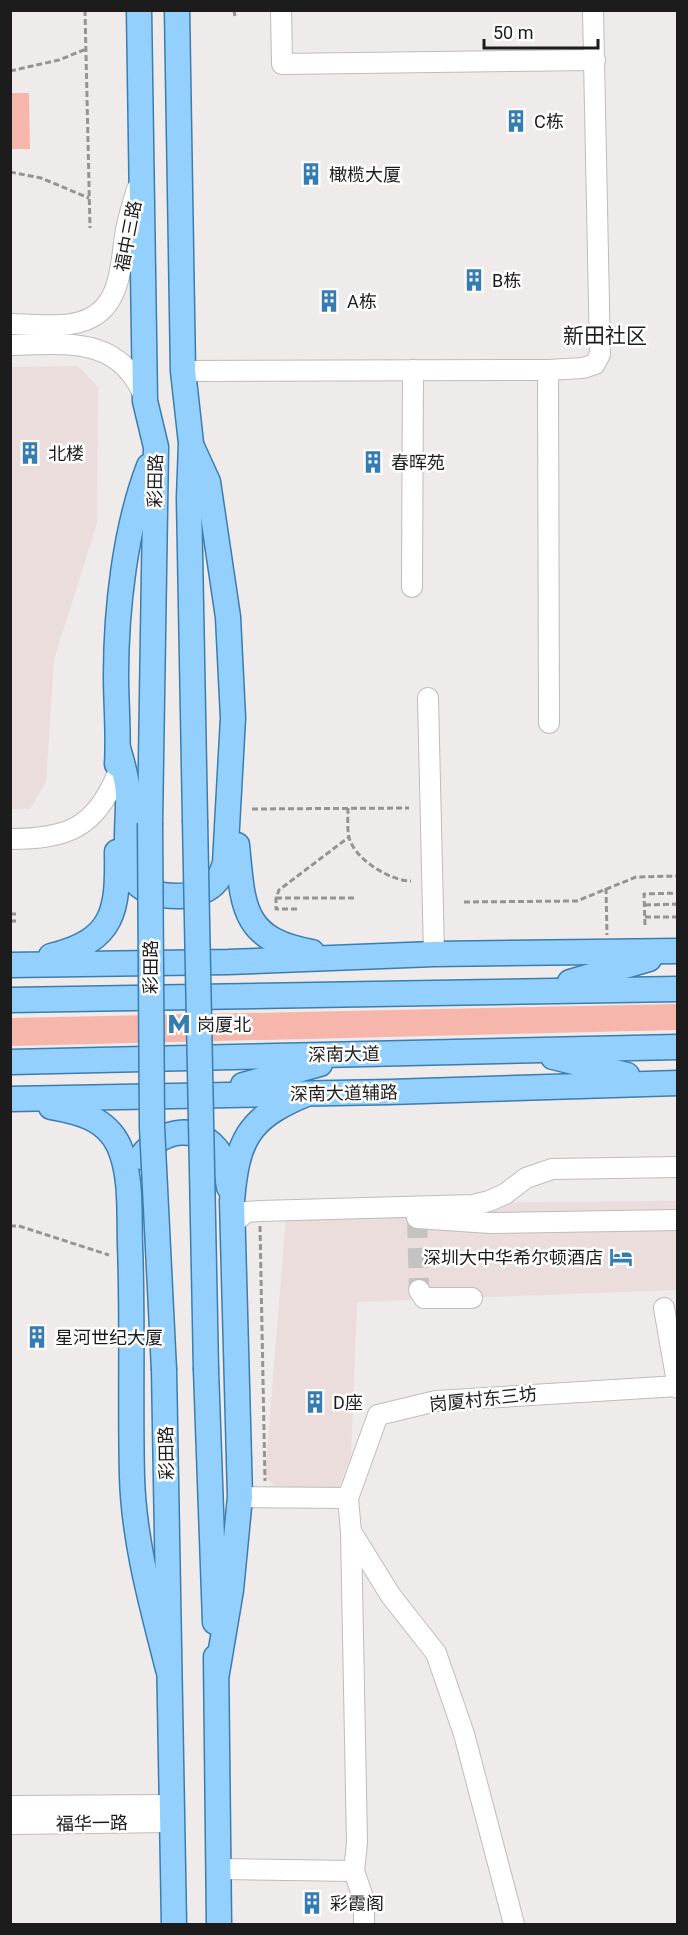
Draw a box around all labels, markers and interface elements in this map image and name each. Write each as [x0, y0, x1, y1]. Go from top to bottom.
scale bar [484, 12, 598, 50]
text: 50 m [493, 22, 533, 43]
building icon: C栋 [503, 108, 529, 134]
place label: C栋 [534, 111, 564, 132]
building icon: 橄榄大厦 [298, 161, 324, 187]
place label: 橄榄大厦 [329, 164, 401, 185]
street label: 福中三路 [111, 199, 145, 273]
building icon: B栋 [461, 267, 487, 293]
place label: B栋 [492, 270, 521, 291]
building icon: A栋 [316, 288, 342, 314]
place label: A栋 [347, 291, 377, 312]
district label: 新田社区 [563, 324, 647, 348]
building icon: 北楼 [17, 440, 43, 466]
place label: 北楼 [48, 443, 84, 464]
building icon: 春晖苑 [360, 449, 386, 475]
place label: 春晖苑 [391, 452, 445, 473]
street label: 彩田路 [144, 454, 166, 508]
street label: 彩田路 [140, 940, 161, 994]
metro station icon: 岗厦北 [166, 1011, 192, 1037]
place label: 岗厦北 [197, 1014, 251, 1035]
street label: 深南大道 [308, 1043, 380, 1065]
street label: 深南大道辅路 [290, 1082, 398, 1104]
hotel icon: 深圳大中华希尔顿酒店 [608, 1244, 634, 1270]
place label: 深圳大中华希尔顿酒店 [423, 1247, 603, 1268]
building icon: 星河世纪大厦 [24, 1324, 50, 1350]
place label: 星河世纪大厦 [55, 1327, 163, 1348]
street label: 岗厦村东三坊 [428, 1383, 538, 1415]
building icon: D座 [302, 1389, 328, 1415]
place label: D座 [333, 1392, 363, 1413]
street label: 彩田路 [155, 1426, 177, 1480]
street label: 福华一路 [56, 1812, 128, 1834]
building icon: 彩霞阁 [299, 1890, 325, 1916]
place label: 彩霞阁 [330, 1893, 384, 1914]

